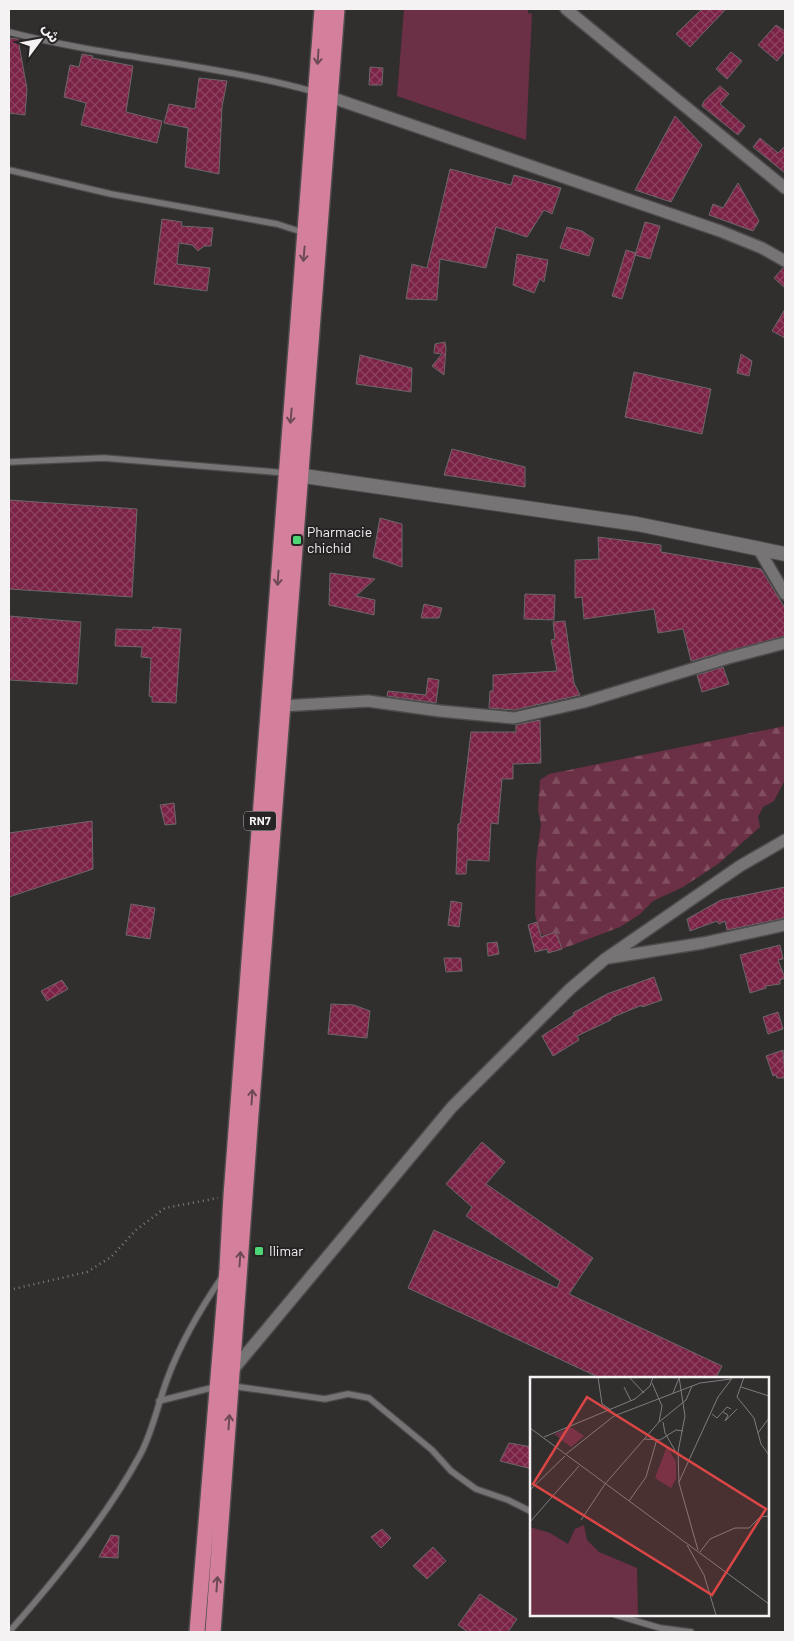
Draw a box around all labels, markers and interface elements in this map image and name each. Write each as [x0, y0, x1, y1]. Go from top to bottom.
north arrow [15, 15, 65, 65]
text: ش [39, 20, 64, 45]
one-way arrow [313, 49, 323, 65]
one-way arrow [299, 246, 309, 262]
one-way arrow [286, 408, 295, 424]
place label: Pharmacie chichid [307, 523, 372, 556]
marker: Pharmacie chichid [291, 534, 303, 546]
one-way arrow [273, 570, 283, 586]
road number: RN7 [244, 811, 276, 830]
one-way arrow [247, 1090, 257, 1106]
place label: Ilimar [269, 1242, 303, 1259]
marker: Ilimar [253, 1245, 265, 1257]
one-way arrow [235, 1252, 245, 1268]
inset map [530, 1377, 769, 1616]
one-way arrow [224, 1414, 233, 1430]
one-way arrow [212, 1576, 221, 1592]

